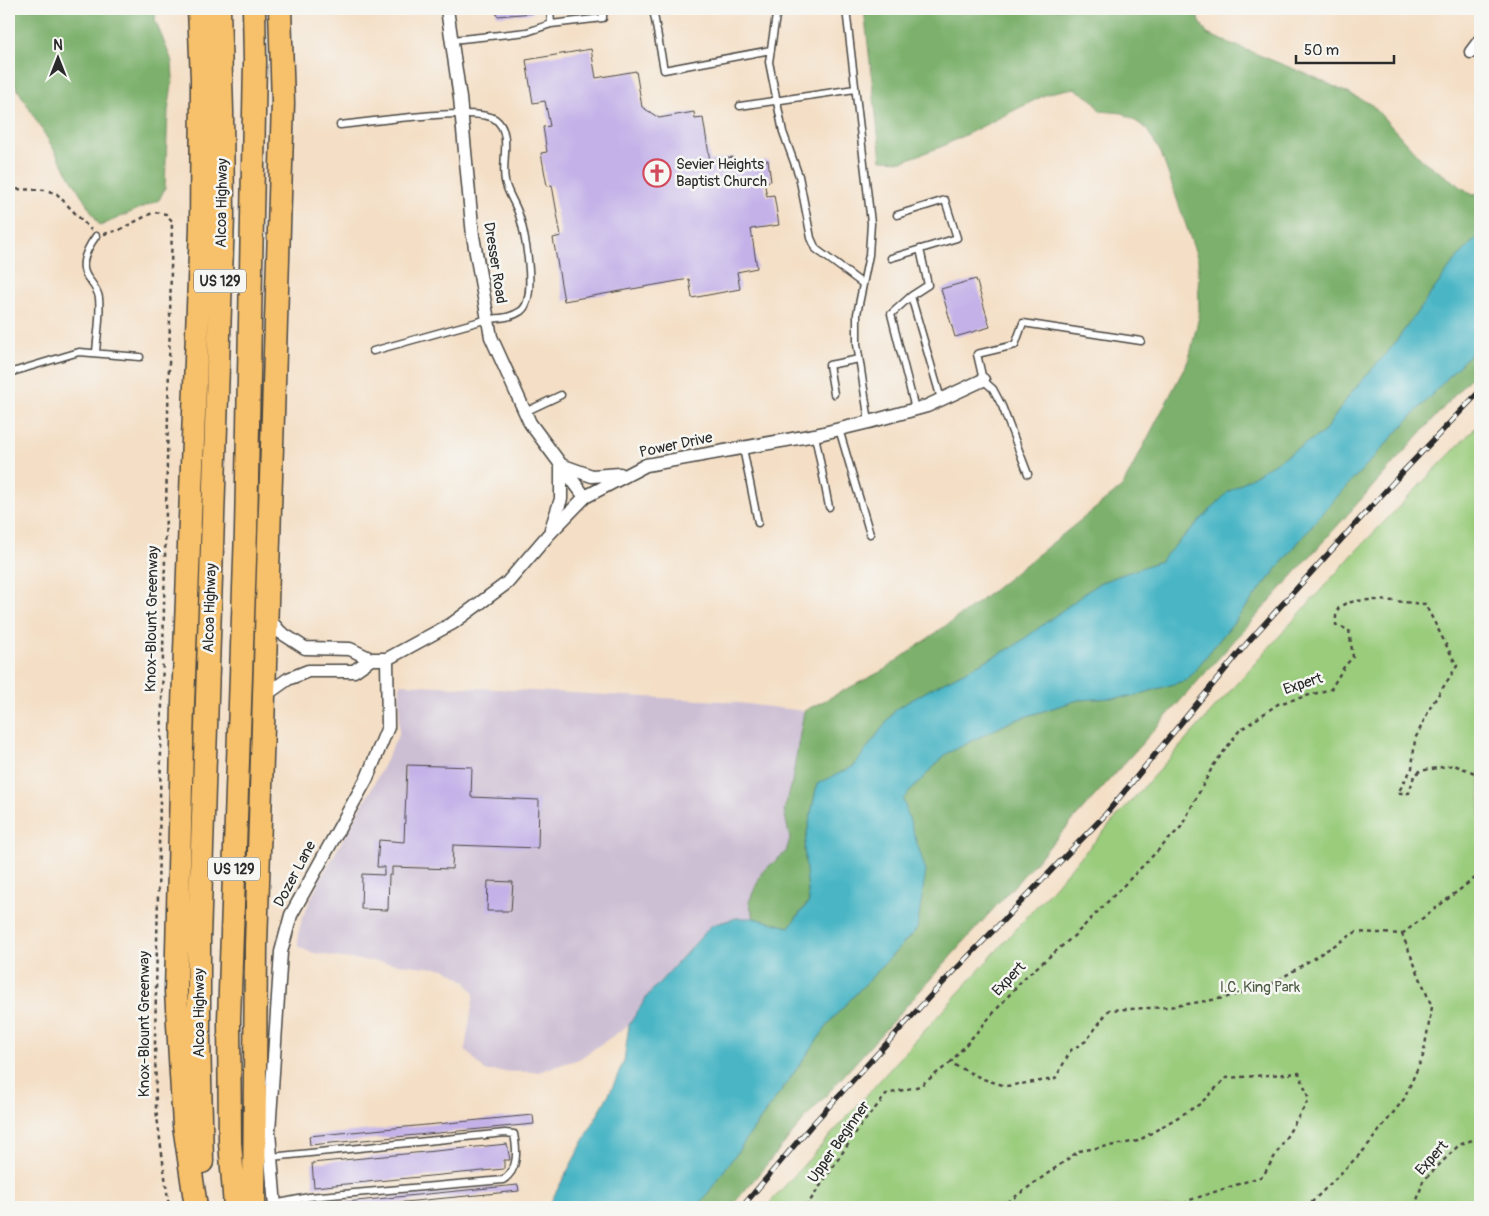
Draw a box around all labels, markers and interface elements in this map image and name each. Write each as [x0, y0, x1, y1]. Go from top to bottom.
north arrow [32, 32, 82, 82]
scale bar [1296, 32, 1394, 64]
text: N [53, 37, 63, 54]
text: 50 m [1304, 41, 1339, 60]
place label: Sevier Heights Baptist Church [676, 155, 767, 191]
street label: Alcoa Highway [212, 157, 232, 248]
church icon: Sevier Heights Baptist Church [642, 158, 672, 188]
street label: Dresser Road [479, 221, 511, 305]
road number: US 129 [194, 270, 246, 292]
street label: Power Drive [638, 428, 715, 462]
street label: Knox-Blount Greenway [141, 545, 163, 692]
street label: Alcoa Highway [199, 562, 221, 653]
street label: Expert [1281, 668, 1326, 699]
street label: Dozer Lane [270, 837, 321, 910]
road number: US 129 [208, 858, 260, 881]
street label: Knox-Blount Greenway [135, 950, 154, 1097]
street label: Expert [988, 957, 1031, 1000]
street label: Alcoa Highway [190, 968, 209, 1058]
park label: I.C. King Park [1220, 978, 1301, 997]
street label: Upper Beginner [804, 1097, 875, 1187]
street label: Expert [1411, 1136, 1453, 1179]

